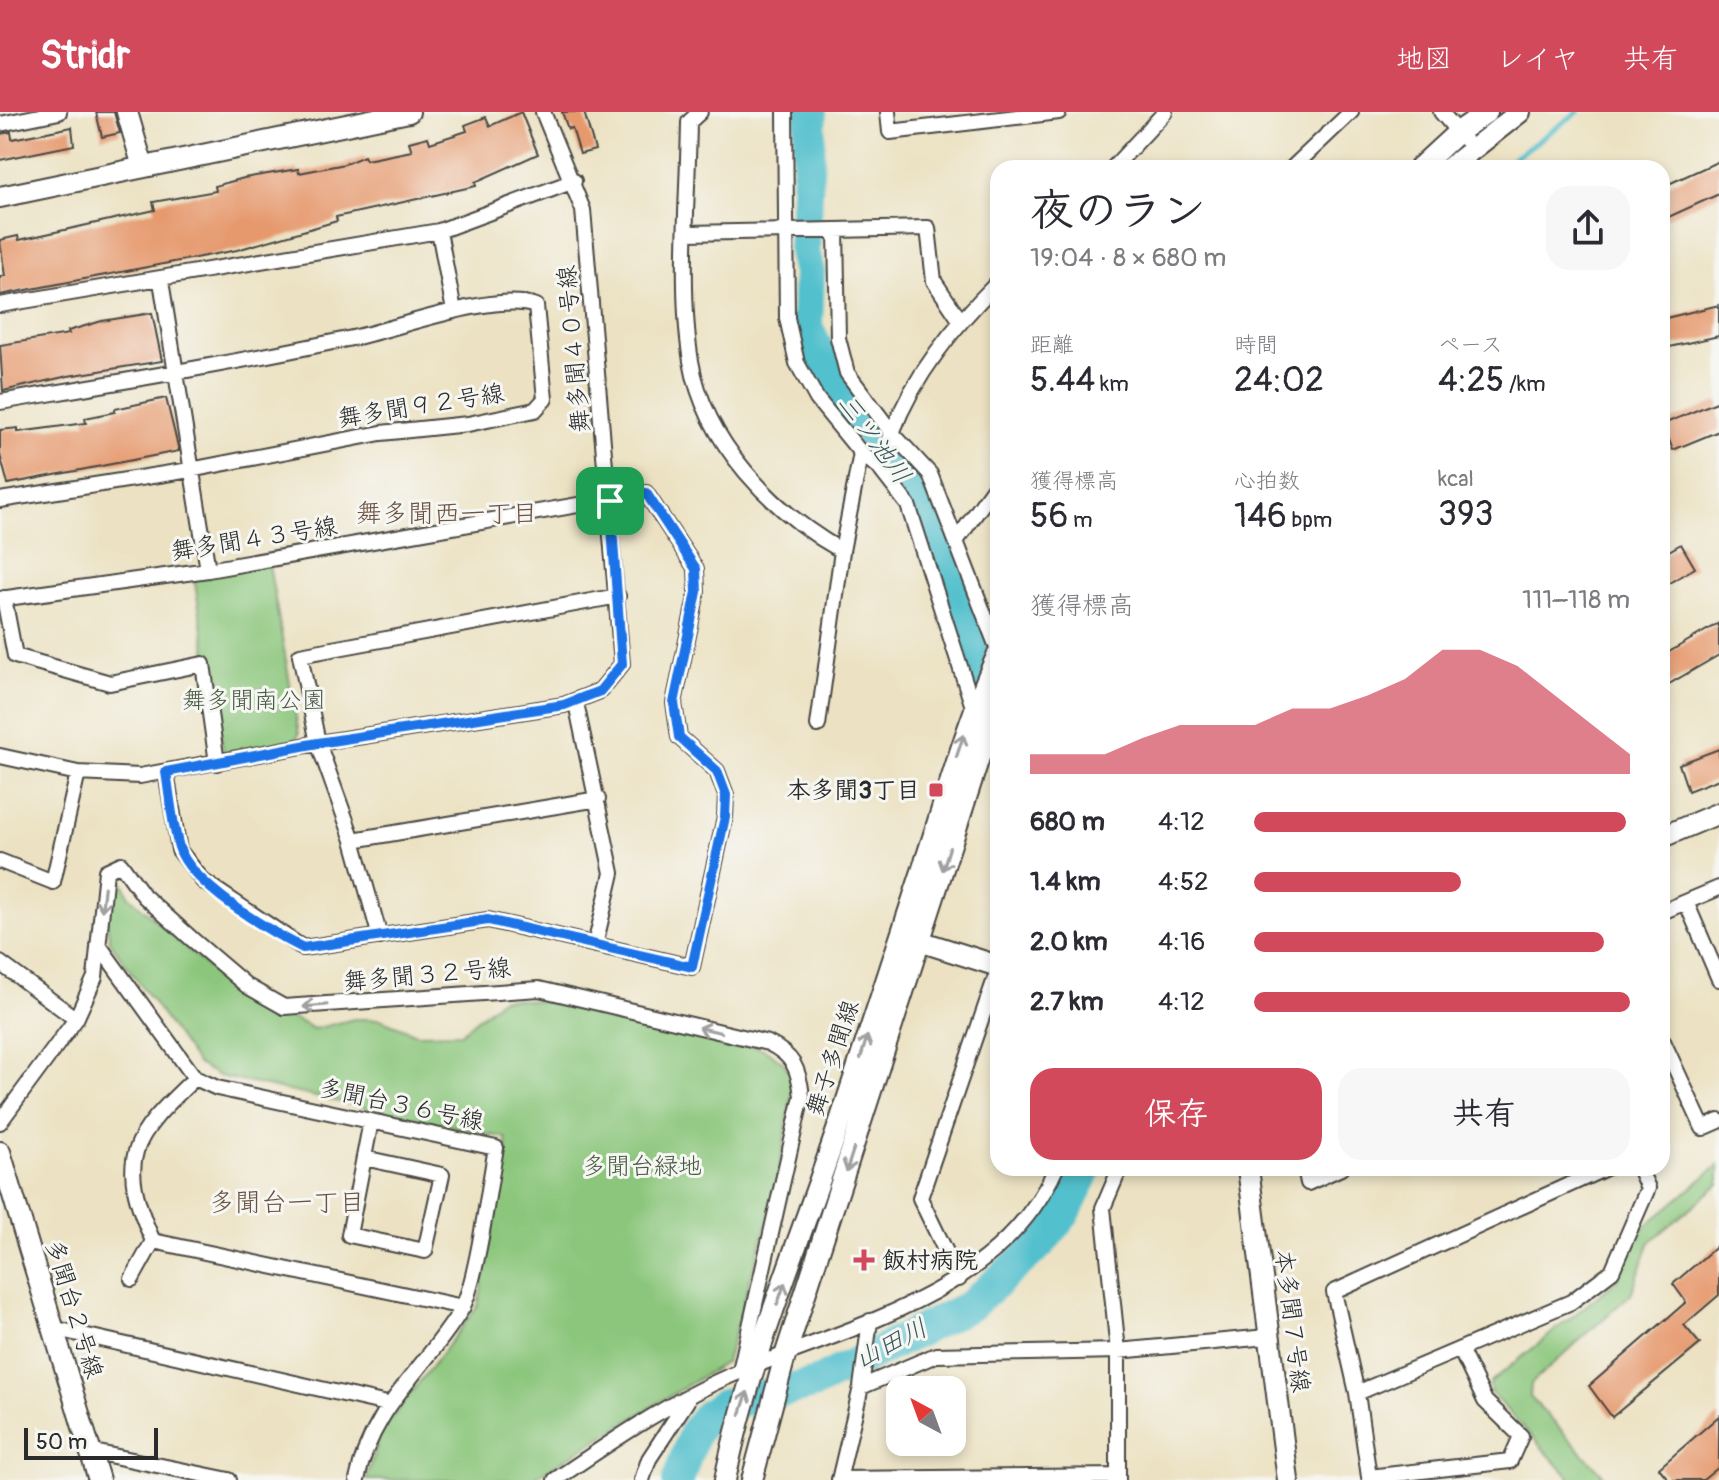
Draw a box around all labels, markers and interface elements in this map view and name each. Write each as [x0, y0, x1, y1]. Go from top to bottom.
text: Stridr [40, 32, 130, 80]
text: 地図 [1396, 42, 1452, 77]
text: レイヤ [1496, 42, 1579, 77]
text: 共有 [1623, 42, 1679, 77]
text: 夜のラン [1030, 184, 1206, 239]
button: share [1546, 186, 1630, 270]
text: 19:04 · 8 × 680 m [1030, 242, 1226, 274]
street label: 舞多聞４０号線 [552, 264, 596, 434]
text: 距離 [1030, 331, 1074, 359]
text: 時間 [1234, 331, 1278, 359]
text: ペース [1438, 331, 1503, 359]
text: 5.44 [1030, 359, 1095, 402]
text: 24:02 [1234, 359, 1324, 402]
text: 4:25 [1438, 359, 1504, 402]
text: km [1095, 370, 1129, 398]
text: /km [1504, 370, 1546, 398]
street label: 舞多聞９２号線 [336, 379, 506, 433]
water label: 三ツ池川 [830, 388, 918, 490]
text: kcal [1438, 465, 1474, 493]
pin [576, 467, 644, 535]
text: 獲得標高 [1030, 467, 1118, 495]
text: 心拍数 [1234, 467, 1300, 495]
icon: arrive [588, 479, 632, 523]
text: 393 [1438, 493, 1493, 536]
text: 56 [1030, 495, 1068, 538]
text: 146 [1234, 495, 1287, 538]
district label: 舞多聞西一丁目 [356, 498, 538, 530]
text: m [1068, 506, 1093, 534]
text: bpm [1287, 506, 1332, 534]
street label: 舞多聞４３号線 [169, 512, 339, 566]
text: 111–118 m [1522, 584, 1630, 616]
text: 獲得標高 [1030, 590, 1134, 622]
park label: 舞多聞南公園 [182, 686, 326, 715]
one-way arrow [954, 734, 969, 759]
place label: 本多聞3丁目 [787, 776, 920, 805]
marker: 本多聞3丁目 [927, 781, 945, 799]
text: 680 m [1030, 806, 1105, 838]
text: 4:12 [1158, 806, 1205, 838]
one-way arrow [938, 846, 953, 872]
text: 1.4 km [1030, 866, 1101, 898]
text: 4:52 [1158, 866, 1209, 898]
one-way arrow [95, 885, 110, 912]
text: 2.0 km [1030, 926, 1108, 958]
text: 4:16 [1158, 926, 1205, 958]
street label: 舞多聞３２号線 [342, 953, 512, 997]
text: 2.7 km [1030, 986, 1104, 1018]
text: 4:12 [1158, 986, 1205, 1018]
street label: 舞子多聞線 [801, 996, 865, 1120]
one-way arrow [302, 999, 329, 1014]
one-way arrow [697, 1021, 723, 1036]
one-way arrow [857, 1035, 872, 1061]
button: 保存 [1030, 1068, 1322, 1160]
button: 共有 [1338, 1068, 1630, 1160]
street label: 多聞台３６号線 [316, 1073, 486, 1137]
one-way arrow [841, 1147, 856, 1172]
park label: 多聞台緑地 [582, 1152, 702, 1181]
district label: 多聞台一丁目 [209, 1187, 365, 1219]
street label: 多聞台２号線 [39, 1236, 109, 1382]
place label: 飯村病院 [882, 1246, 978, 1275]
street label: 本多聞７号線 [1269, 1248, 1315, 1394]
marker: 飯村病院 [853, 1249, 875, 1271]
one-way arrow [775, 1281, 790, 1306]
water label: 山田川 [849, 1312, 933, 1376]
north arrow [886, 1376, 966, 1456]
map controls [886, 1376, 966, 1456]
one-way arrow [738, 1391, 753, 1416]
scale bar [24, 1424, 158, 1460]
text: 50 m [36, 1428, 87, 1456]

